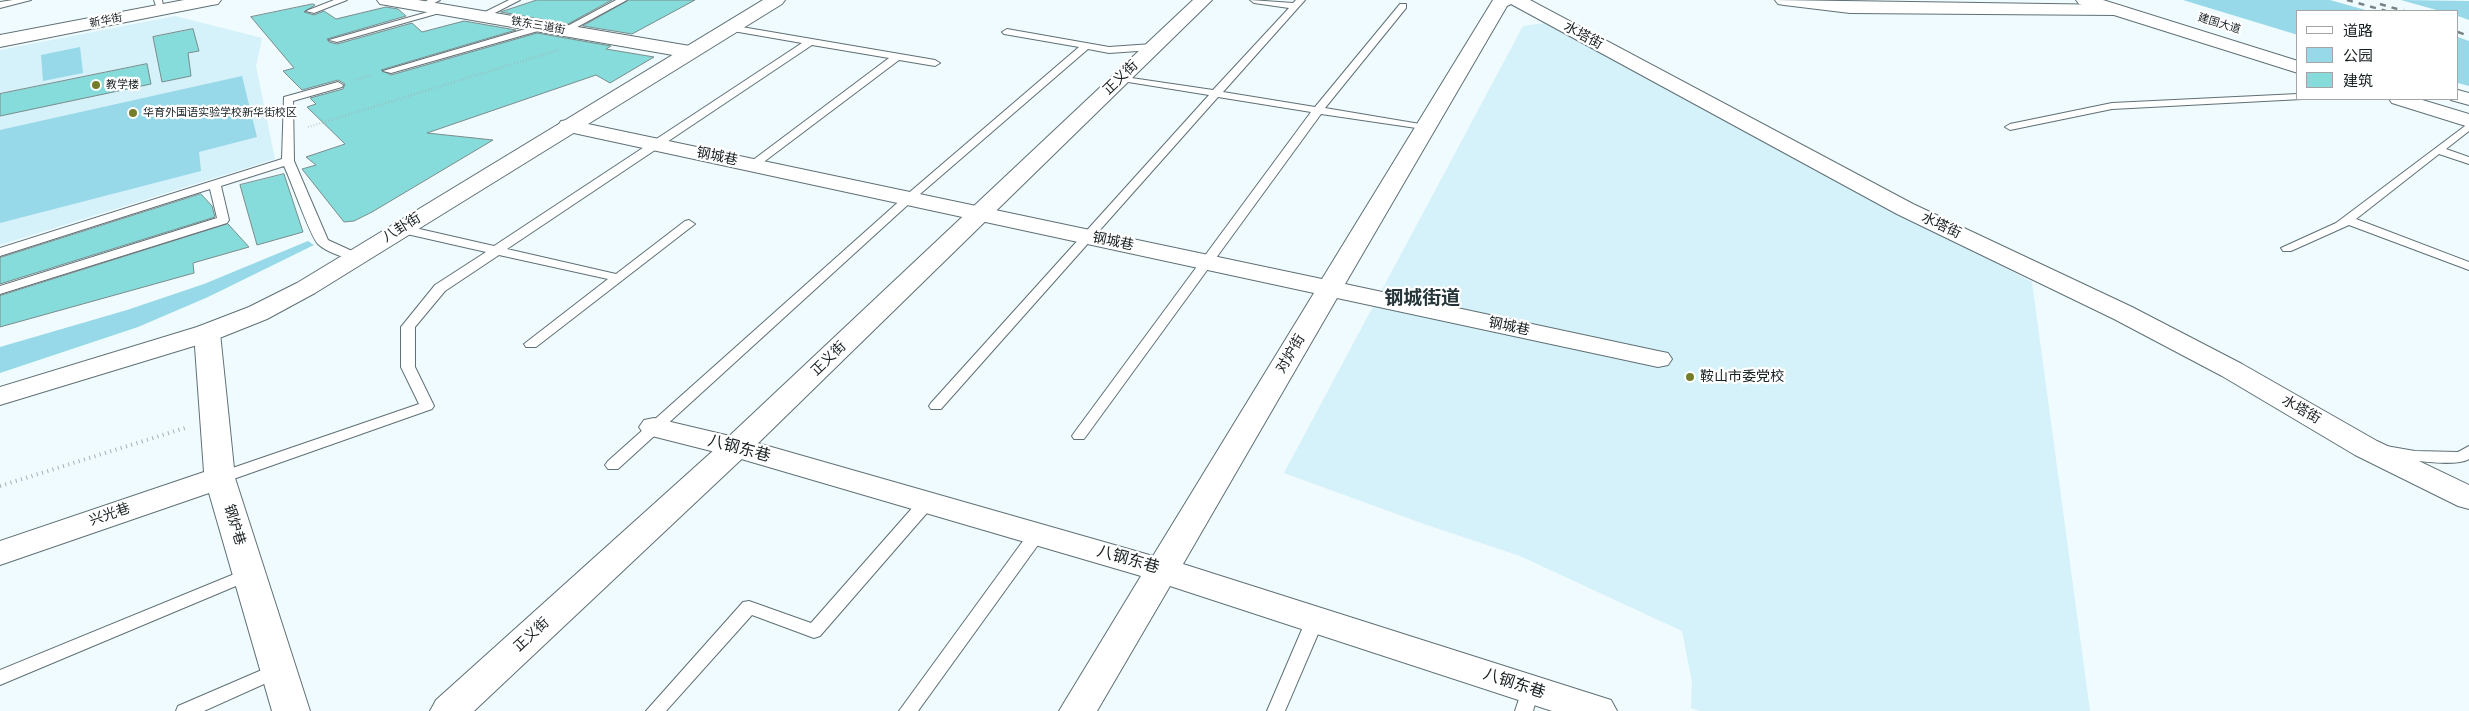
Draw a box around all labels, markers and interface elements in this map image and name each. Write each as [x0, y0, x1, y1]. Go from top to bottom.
legend [2296, 10, 2459, 100]
street label: 新华街 [89, 11, 123, 31]
street label: 建国大道 [2196, 11, 2242, 37]
street label: 铁东三道街 [510, 15, 566, 37]
street label: 水塔街 [1561, 19, 1605, 53]
text: 道路 [2343, 22, 2373, 40]
text: 公园 [2343, 47, 2373, 65]
street label: 正义街 [1100, 57, 1142, 99]
text: 建筑 [2343, 72, 2373, 90]
place label: 教学楼 [106, 78, 139, 92]
marker: 教学楼 [90, 79, 102, 91]
place label: 华育外国语实验学校新华街校区 [143, 106, 297, 120]
marker: 华育外国语实验学校新华街校区 [127, 107, 139, 119]
street label: 钢城巷 [695, 144, 739, 170]
street label: 八卦街 [380, 210, 424, 246]
street label: 水塔街 [1918, 210, 1964, 242]
street label: 钢城巷 [1091, 229, 1135, 255]
district label: 钢城街道 [1384, 288, 1460, 310]
street label: 钢城巷 [1487, 314, 1531, 340]
street label: 对炉街 [1273, 332, 1309, 376]
street label: 正义街 [808, 338, 850, 380]
place label: 鞍山市委党校 [1700, 369, 1784, 385]
marker: 鞍山市委党校 [1684, 371, 1696, 383]
street label: 水塔街 [2279, 392, 2323, 428]
street label: 八钢东巷 [706, 431, 772, 467]
street label: 兴光巷 [87, 500, 133, 530]
street label: 钢炉巷 [220, 502, 248, 548]
street label: 八钢东巷 [1095, 542, 1161, 578]
street label: 正义街 [511, 615, 553, 655]
street label: 八钢东巷 [1481, 665, 1547, 703]

